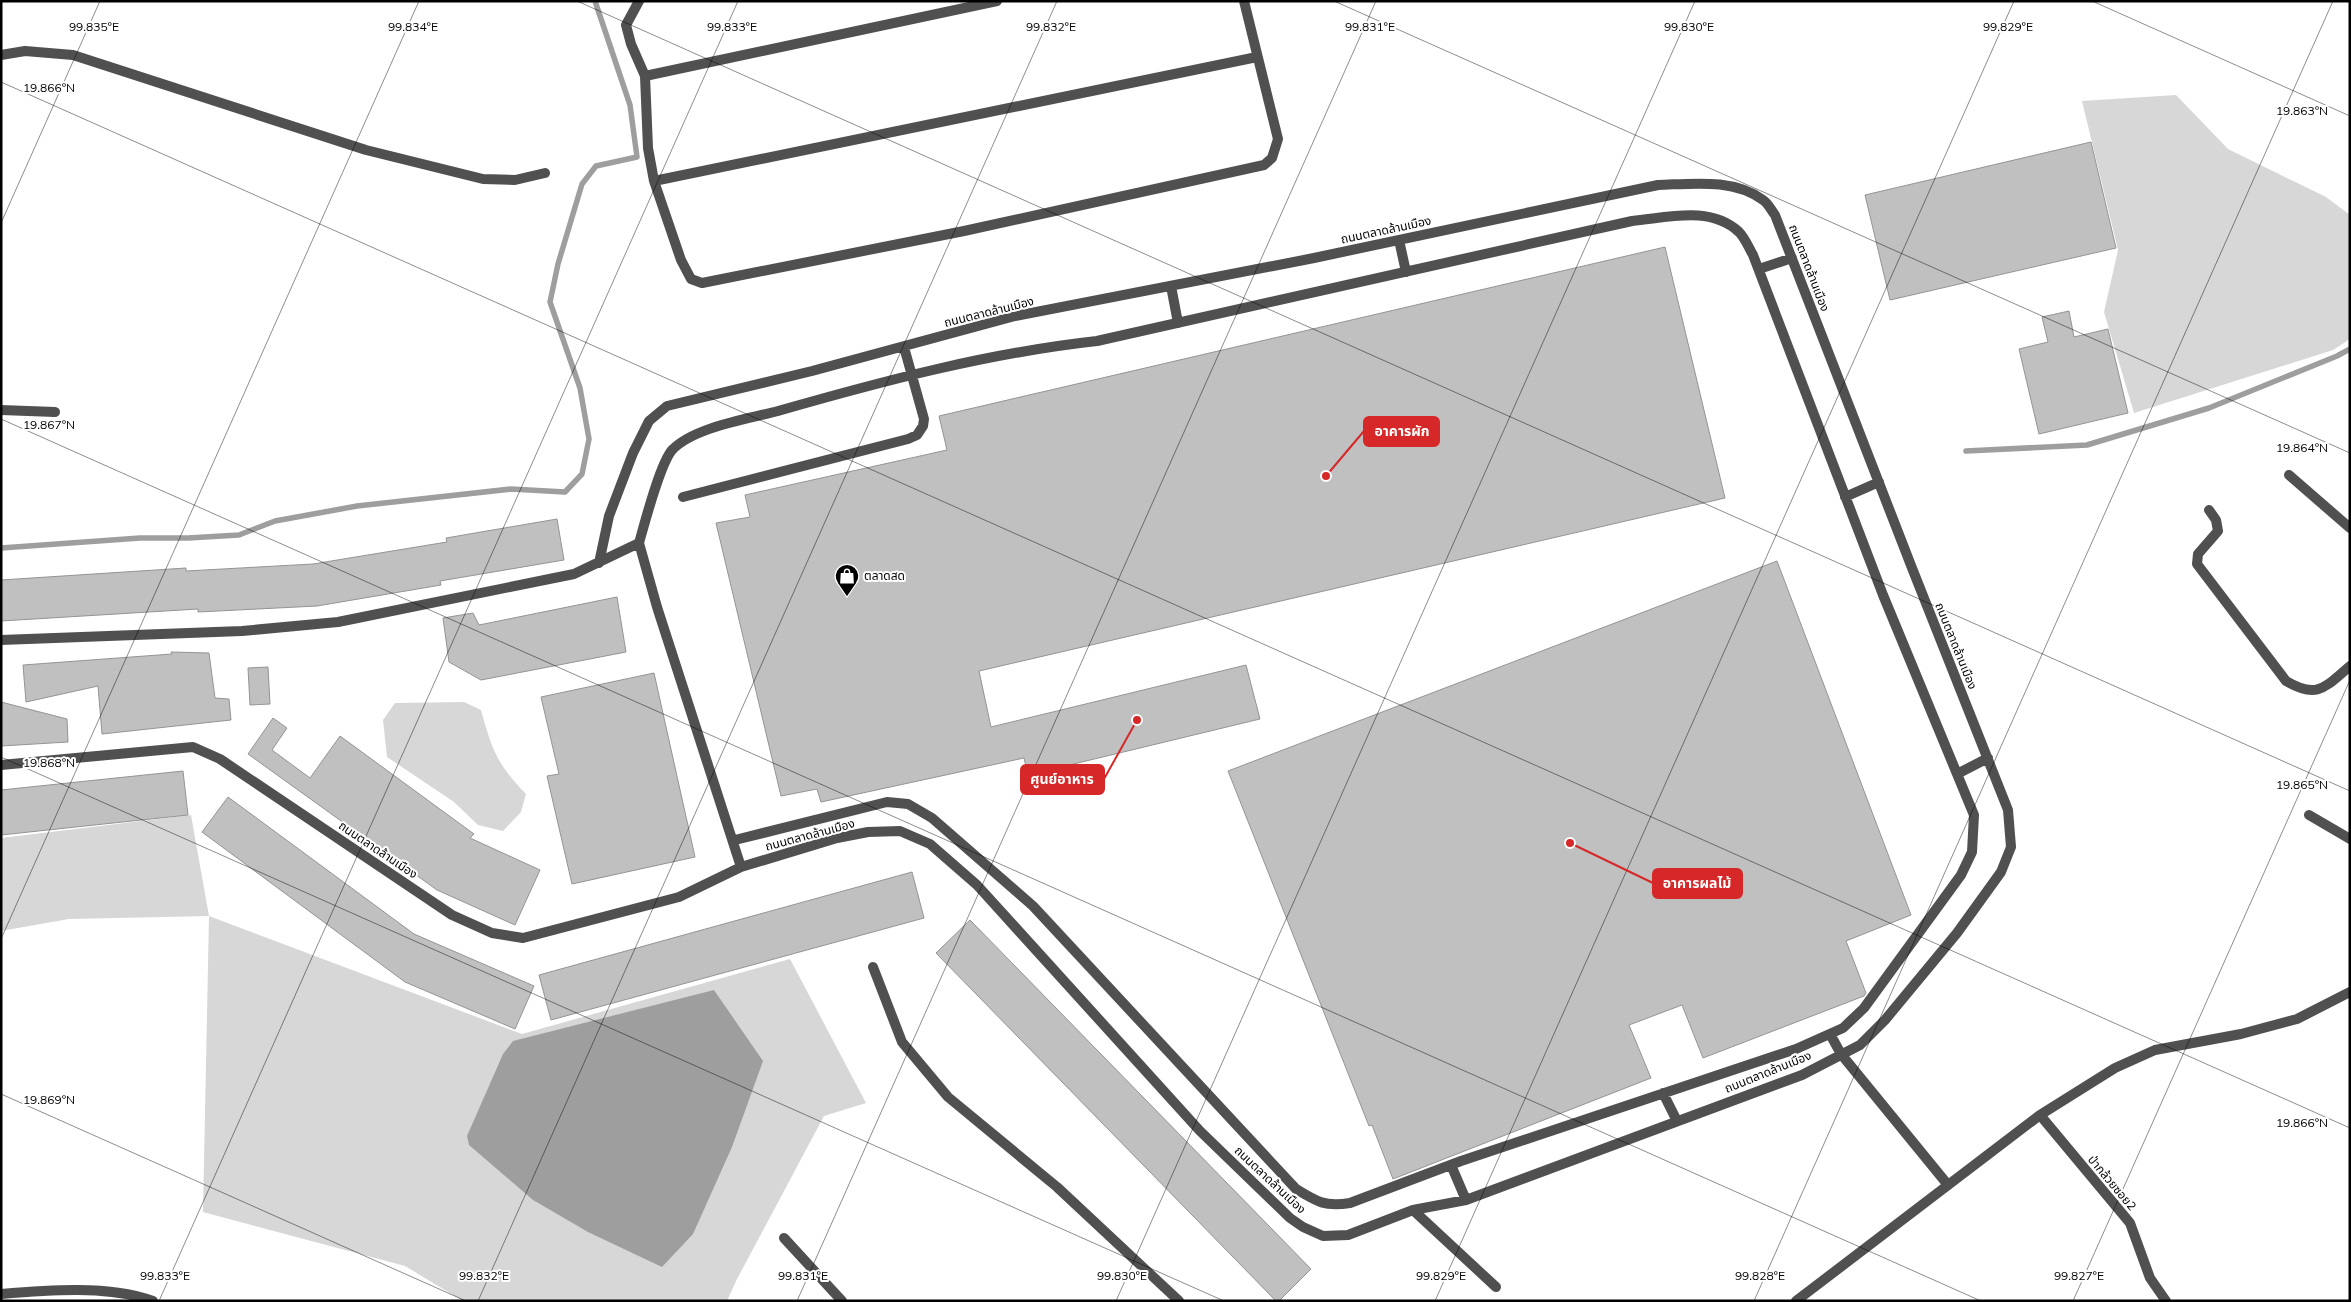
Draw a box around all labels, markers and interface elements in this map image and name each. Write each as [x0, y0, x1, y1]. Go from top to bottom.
text: 99.835°E [69, 19, 119, 34]
text: 99.834°E [388, 19, 438, 34]
text: 99.833°E [707, 19, 757, 34]
text: 99.832°E [1026, 19, 1076, 34]
text: 99.831°E [1345, 19, 1395, 34]
text: 99.830°E [1664, 19, 1714, 34]
text: 99.829°E [1983, 19, 2033, 34]
text: 19.866°N [23, 80, 75, 95]
text: 19.863°N [2276, 103, 2328, 118]
street label: ถนนตลาดล้านเมือง [1339, 213, 1432, 246]
street label: ถนนตลาดล้านเมือง [1786, 222, 1833, 313]
street label: ถนนตลาดล้านเมือง [942, 293, 1035, 330]
text: 19.867°N [23, 417, 75, 432]
callout: อาคารผัก [1364, 417, 1439, 446]
text: อาคารผัก [1374, 422, 1430, 440]
text: 19.864°N [2276, 440, 2328, 455]
shop icon: ตลาดสด [834, 563, 860, 597]
place label: ตลาดสด [864, 568, 905, 583]
street label: ถนนตลาดล้านเมือง [1932, 600, 1981, 691]
text: 19.868°N [23, 755, 75, 770]
callout: ศูนย์อาหาร [1021, 765, 1104, 794]
text: ศูนย์อาหาร [1030, 770, 1094, 789]
text: 19.865°N [2276, 777, 2328, 792]
street label: ถนนตลาดล้านเมือง [763, 815, 856, 854]
street label: ถนนตลาดล้านเมือง [336, 818, 421, 882]
callout: อาคารผลไม้ [1653, 869, 1742, 898]
text: อาคารผลไม้ [1663, 874, 1731, 892]
street label: ถนนตลาดล้านเมือง [1722, 1047, 1813, 1096]
text: 19.869°N [23, 1092, 75, 1107]
text: 19.866°N [2276, 1115, 2328, 1130]
street label: ถนนตลาดล้านเมือง [1232, 1143, 1309, 1216]
street label: ป่ากล้วยซอย2 [2085, 1152, 2140, 1213]
text: 99.833°E [140, 1268, 190, 1283]
text: 99.832°E [459, 1268, 509, 1283]
text: 99.831°E [778, 1268, 828, 1283]
text: 99.830°E [1097, 1268, 1147, 1283]
text: 99.829°E [1416, 1268, 1466, 1283]
text: 99.828°E [1735, 1268, 1785, 1283]
text: 99.827°E [2054, 1268, 2104, 1283]

